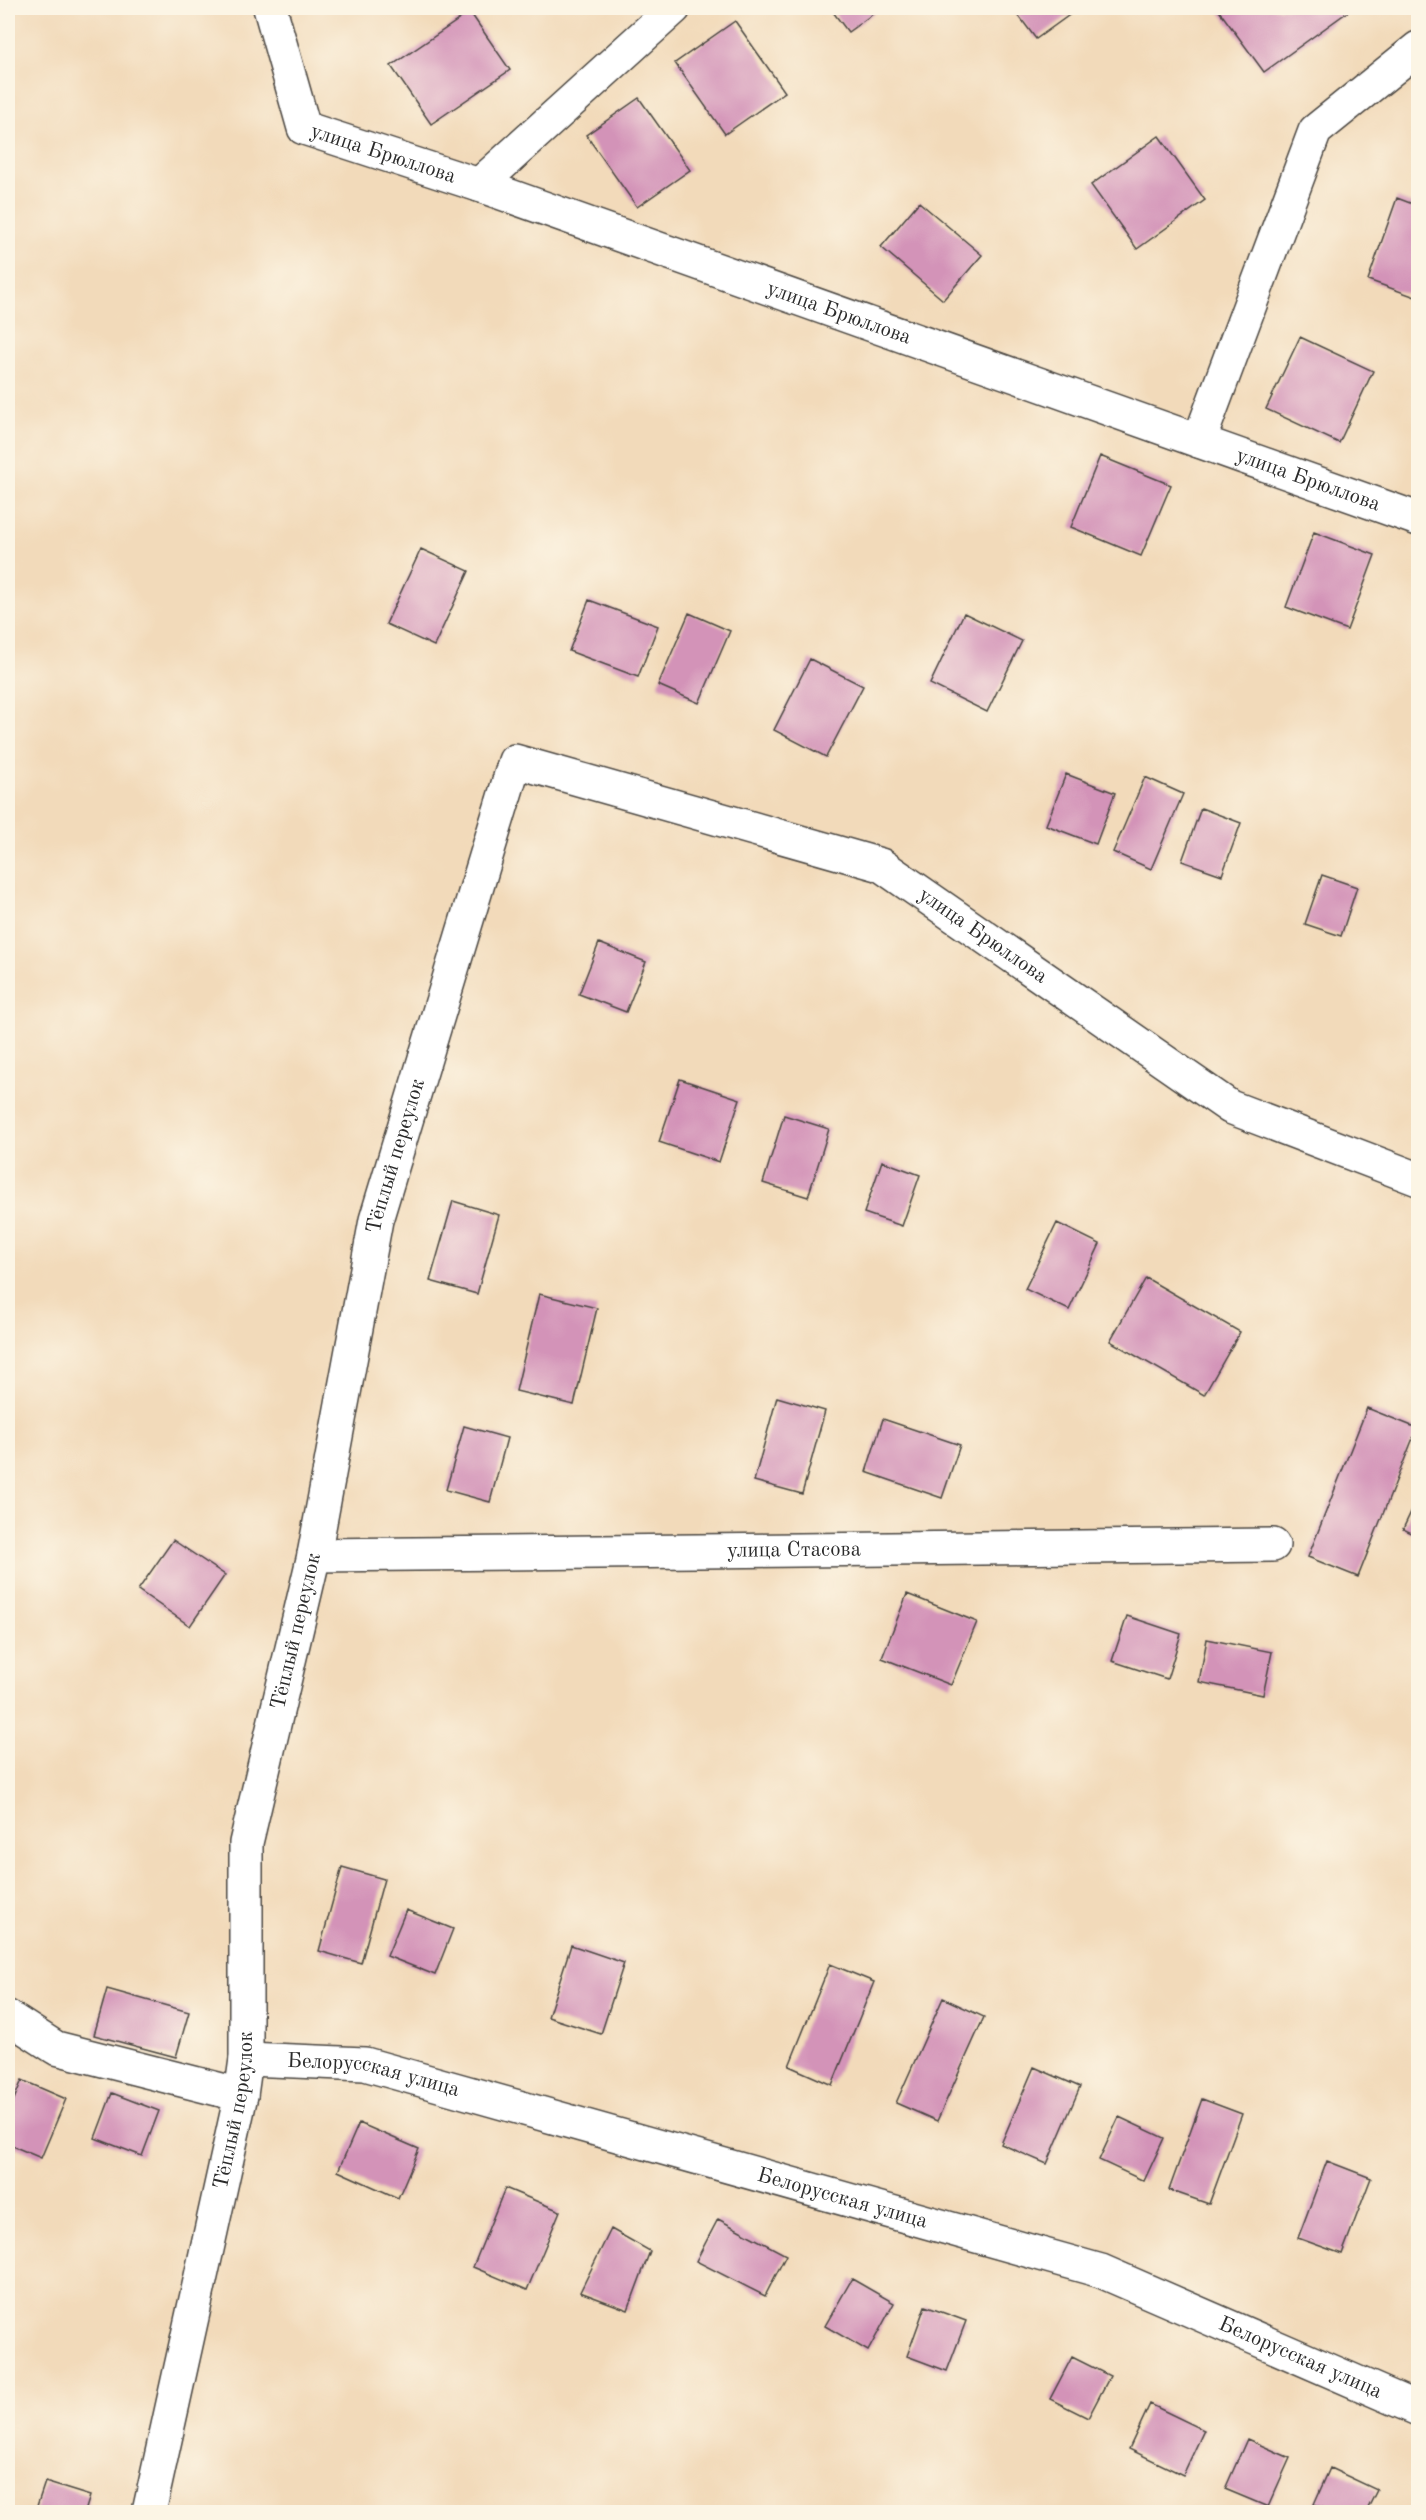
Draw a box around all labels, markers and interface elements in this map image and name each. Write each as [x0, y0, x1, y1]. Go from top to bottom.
street label: улица Брюллова [308, 120, 458, 187]
street label: улица Брюллова [764, 278, 914, 348]
street label: улица Брюллова [1233, 445, 1383, 515]
street label: улица Брюллова [915, 884, 1051, 987]
street label: Тёплый переулок [363, 1076, 429, 1235]
street label: улица Стасова [727, 1539, 861, 1561]
street label: Тёплый переулок [267, 1550, 325, 1712]
street label: Тёплый переулок [210, 2031, 257, 2191]
street label: Белорусская улица [287, 2050, 462, 2101]
street label: Белорусская улица [755, 2164, 930, 2232]
street label: Белорусская улица [1215, 2313, 1385, 2402]

